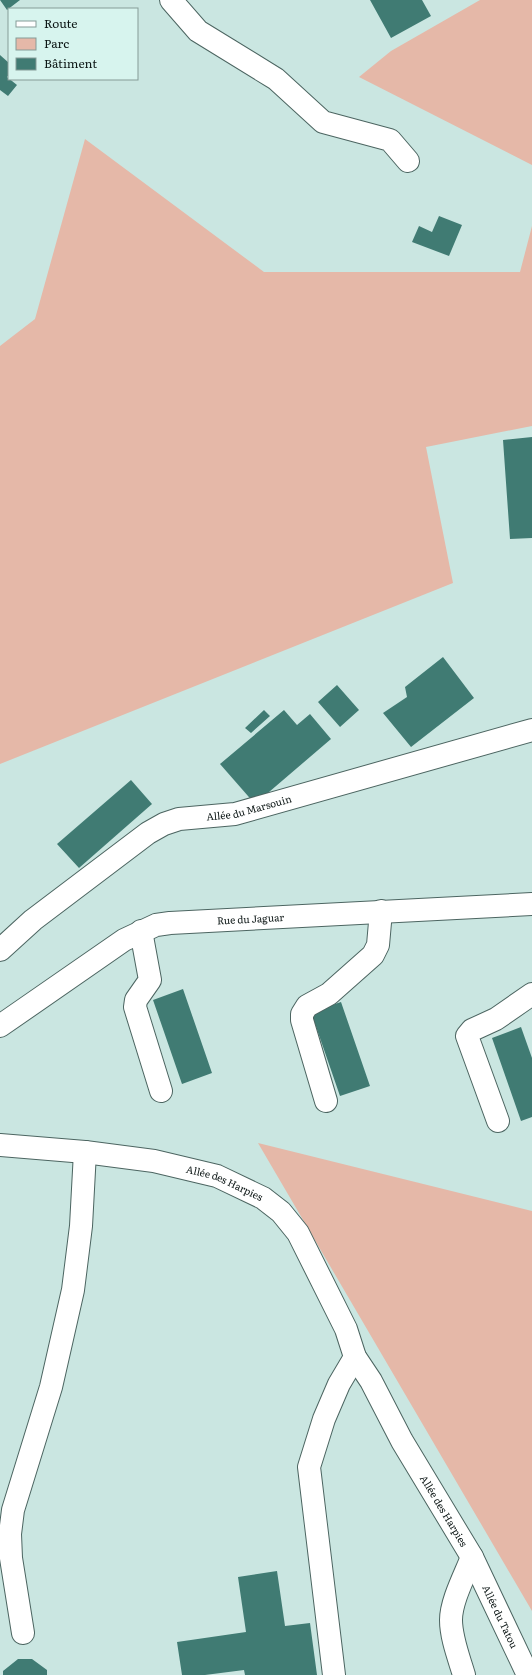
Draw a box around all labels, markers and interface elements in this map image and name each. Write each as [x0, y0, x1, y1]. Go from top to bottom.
legend [8, 8, 138, 80]
text: Route [44, 14, 78, 32]
text: Parc [44, 34, 69, 52]
text: Bâtiment [44, 54, 97, 72]
street label: Allée du Marsouin [206, 790, 293, 824]
street label: Rue du Jaguar [217, 909, 285, 928]
street label: Allée des Harpies [185, 1161, 266, 1204]
street label: Allée des Harpies [417, 1472, 472, 1550]
street label: Allée du Tatou [479, 1582, 522, 1651]

